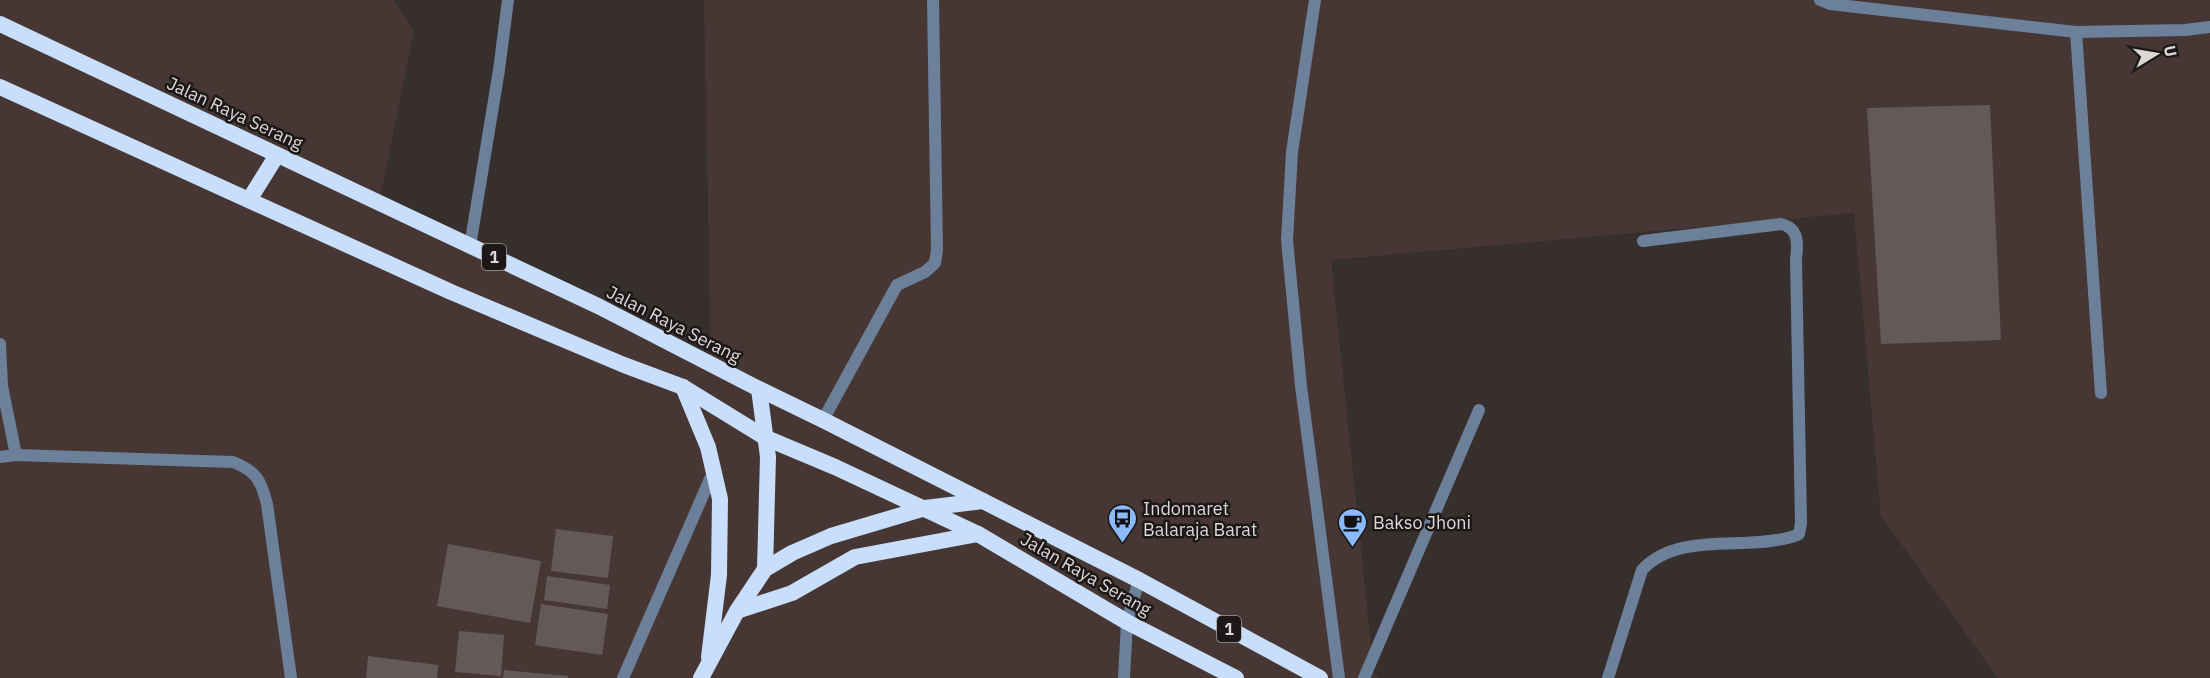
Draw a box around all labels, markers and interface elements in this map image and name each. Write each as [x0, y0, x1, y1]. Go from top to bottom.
north arrow [2126, 24, 2186, 84]
text: U [2160, 44, 2182, 58]
street label: Jalan Raya Serang [163, 71, 307, 155]
road number: 1 [482, 244, 506, 270]
street label: Jalan Raya Serang [603, 280, 745, 368]
place label: Indomaret Balaraja Barat [1143, 497, 1257, 541]
bus stop icon: Indomaret Balaraja Barat [1106, 502, 1138, 544]
cafe icon: Bakso Jhoni [1336, 506, 1368, 548]
place label: Bakso Jhoni [1373, 511, 1471, 534]
street label: Jalan Raya Serang [1016, 527, 1156, 621]
road number: 1 [1217, 616, 1241, 642]

